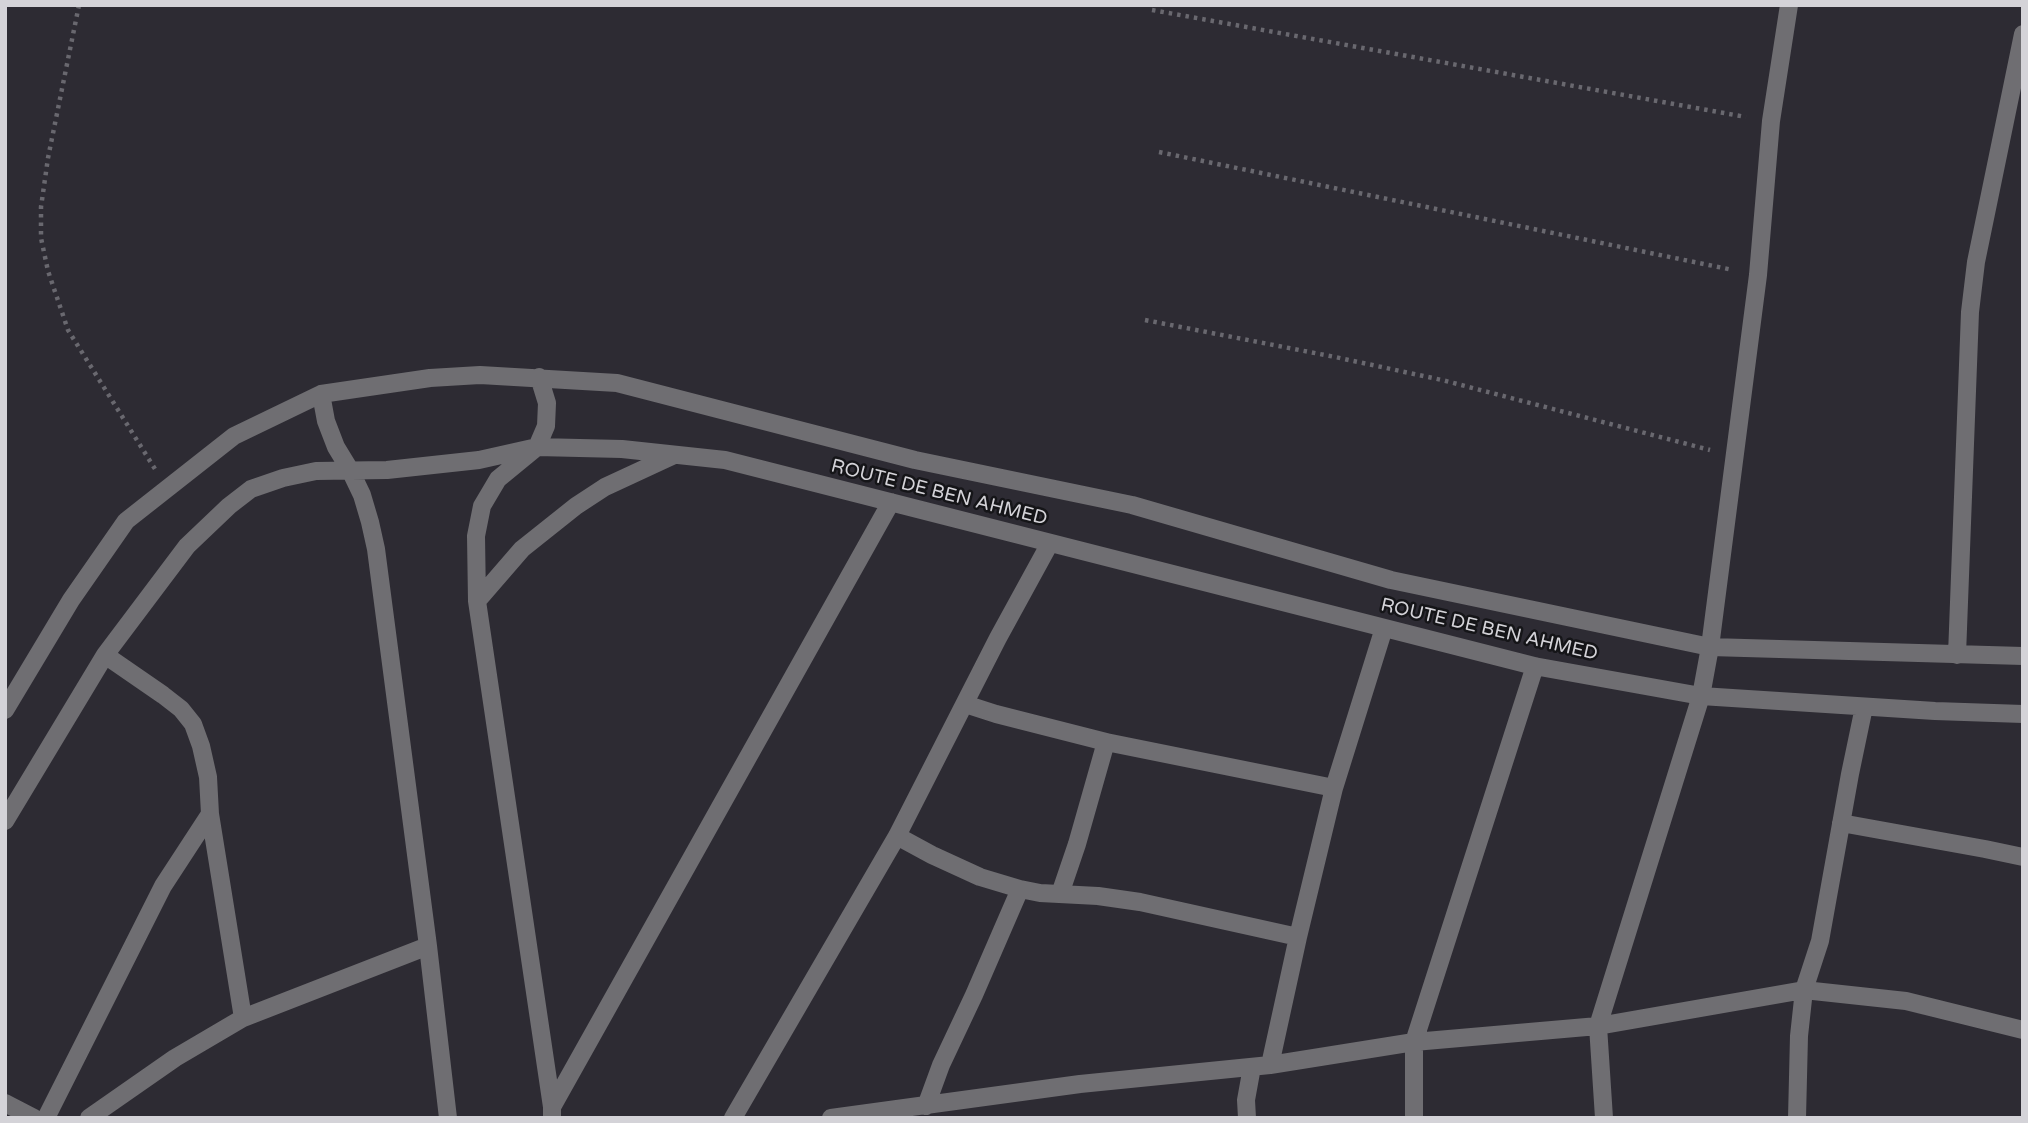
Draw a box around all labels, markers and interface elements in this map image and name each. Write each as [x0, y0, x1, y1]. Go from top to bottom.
street label: ROUTE DE BEN AHMED [829, 455, 1049, 531]
street label: ROUTE DE BEN AHMED [1378, 594, 1600, 666]

